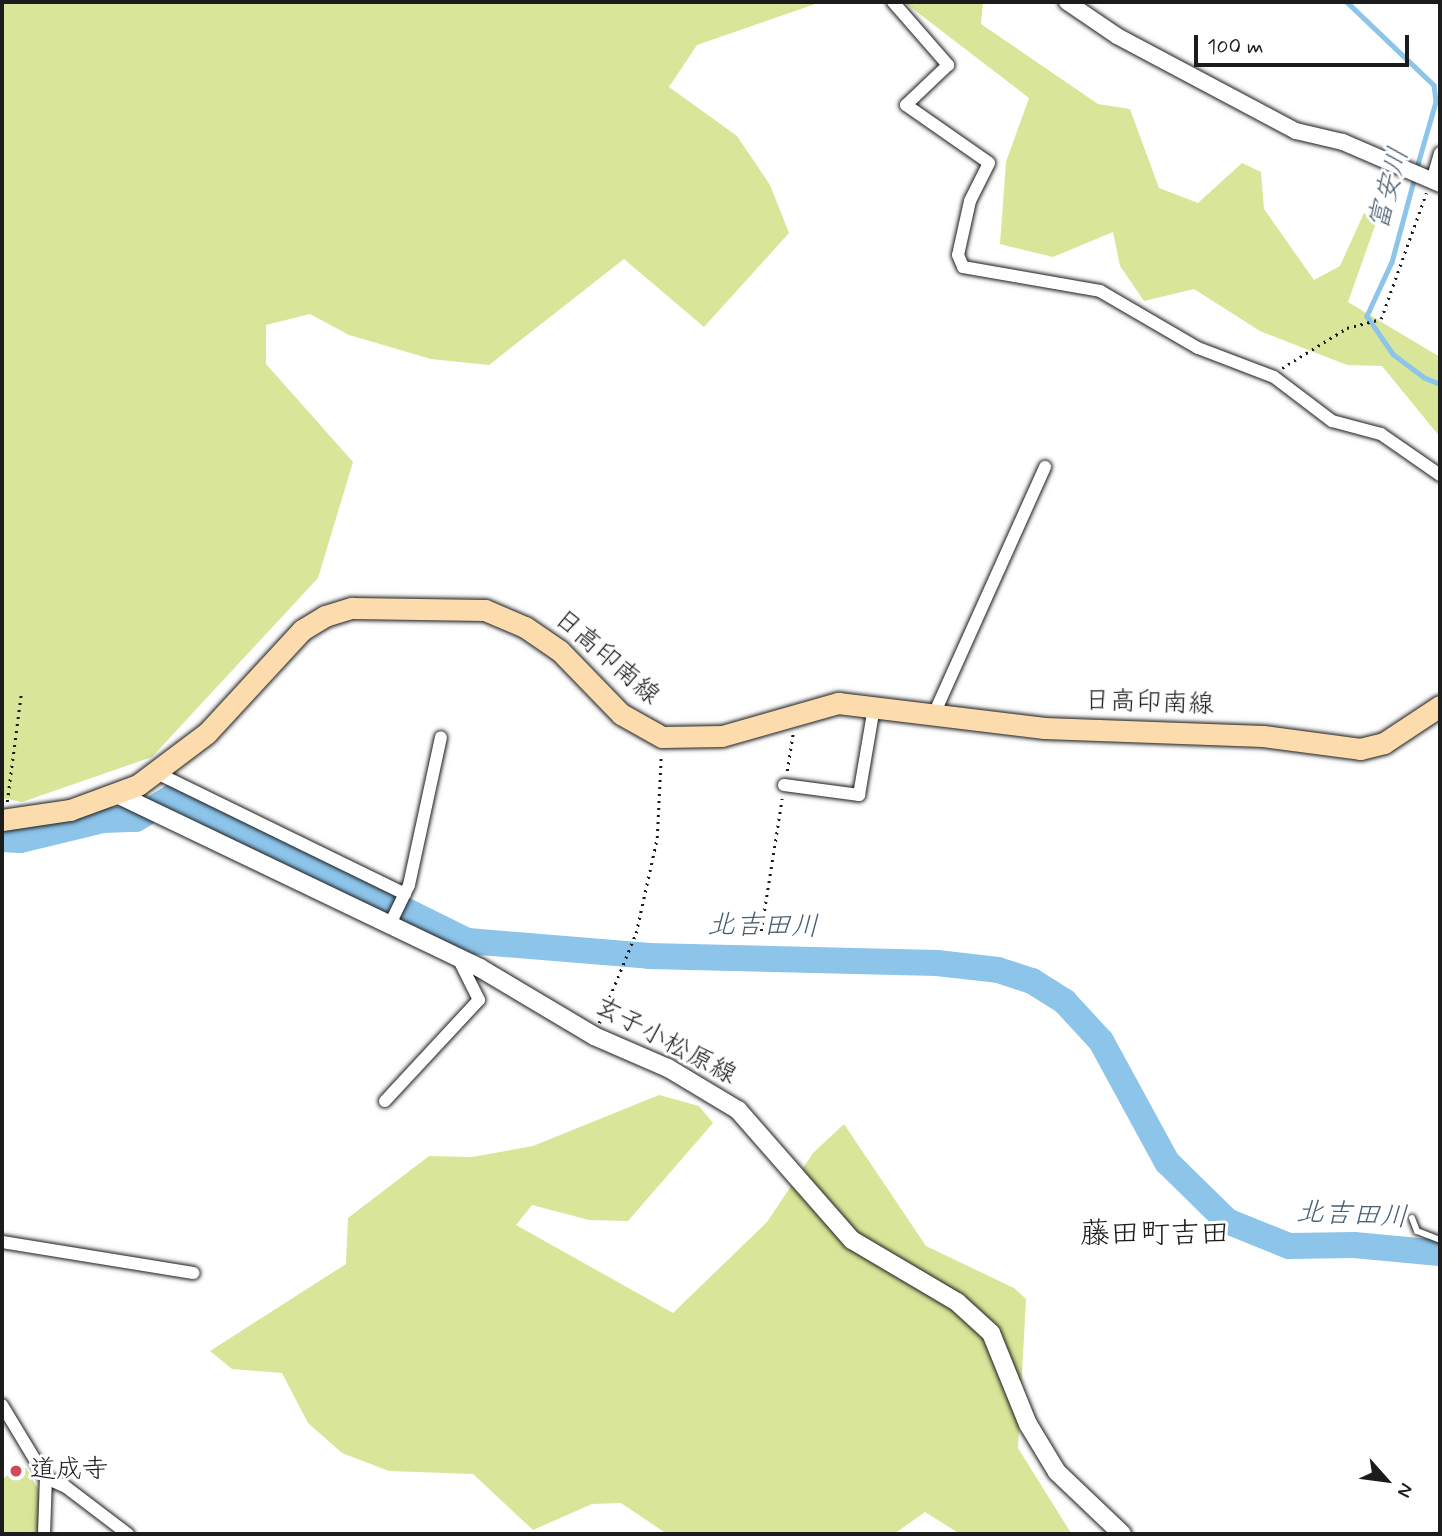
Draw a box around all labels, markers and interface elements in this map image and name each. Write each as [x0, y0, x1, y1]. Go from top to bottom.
scale bar [1197, 21, 1412, 65]
text: 100 m [1207, 33, 1263, 61]
water label: 富安川 [1363, 144, 1417, 234]
street label: 日高印南線 [547, 604, 665, 712]
street label: 日高印南線 [1083, 686, 1215, 722]
water label: 北吉田川 [707, 909, 819, 945]
street label: 玄子小松原線 [589, 992, 741, 1092]
water label: 北吉田川 [1295, 1196, 1409, 1236]
district label: 藤田町吉田 [1080, 1217, 1230, 1253]
north arrow [1351, 1445, 1421, 1515]
place label: 道成寺 [30, 1455, 108, 1487]
marker: 道成寺 [8, 1463, 24, 1479]
text: N [1391, 1479, 1419, 1502]

